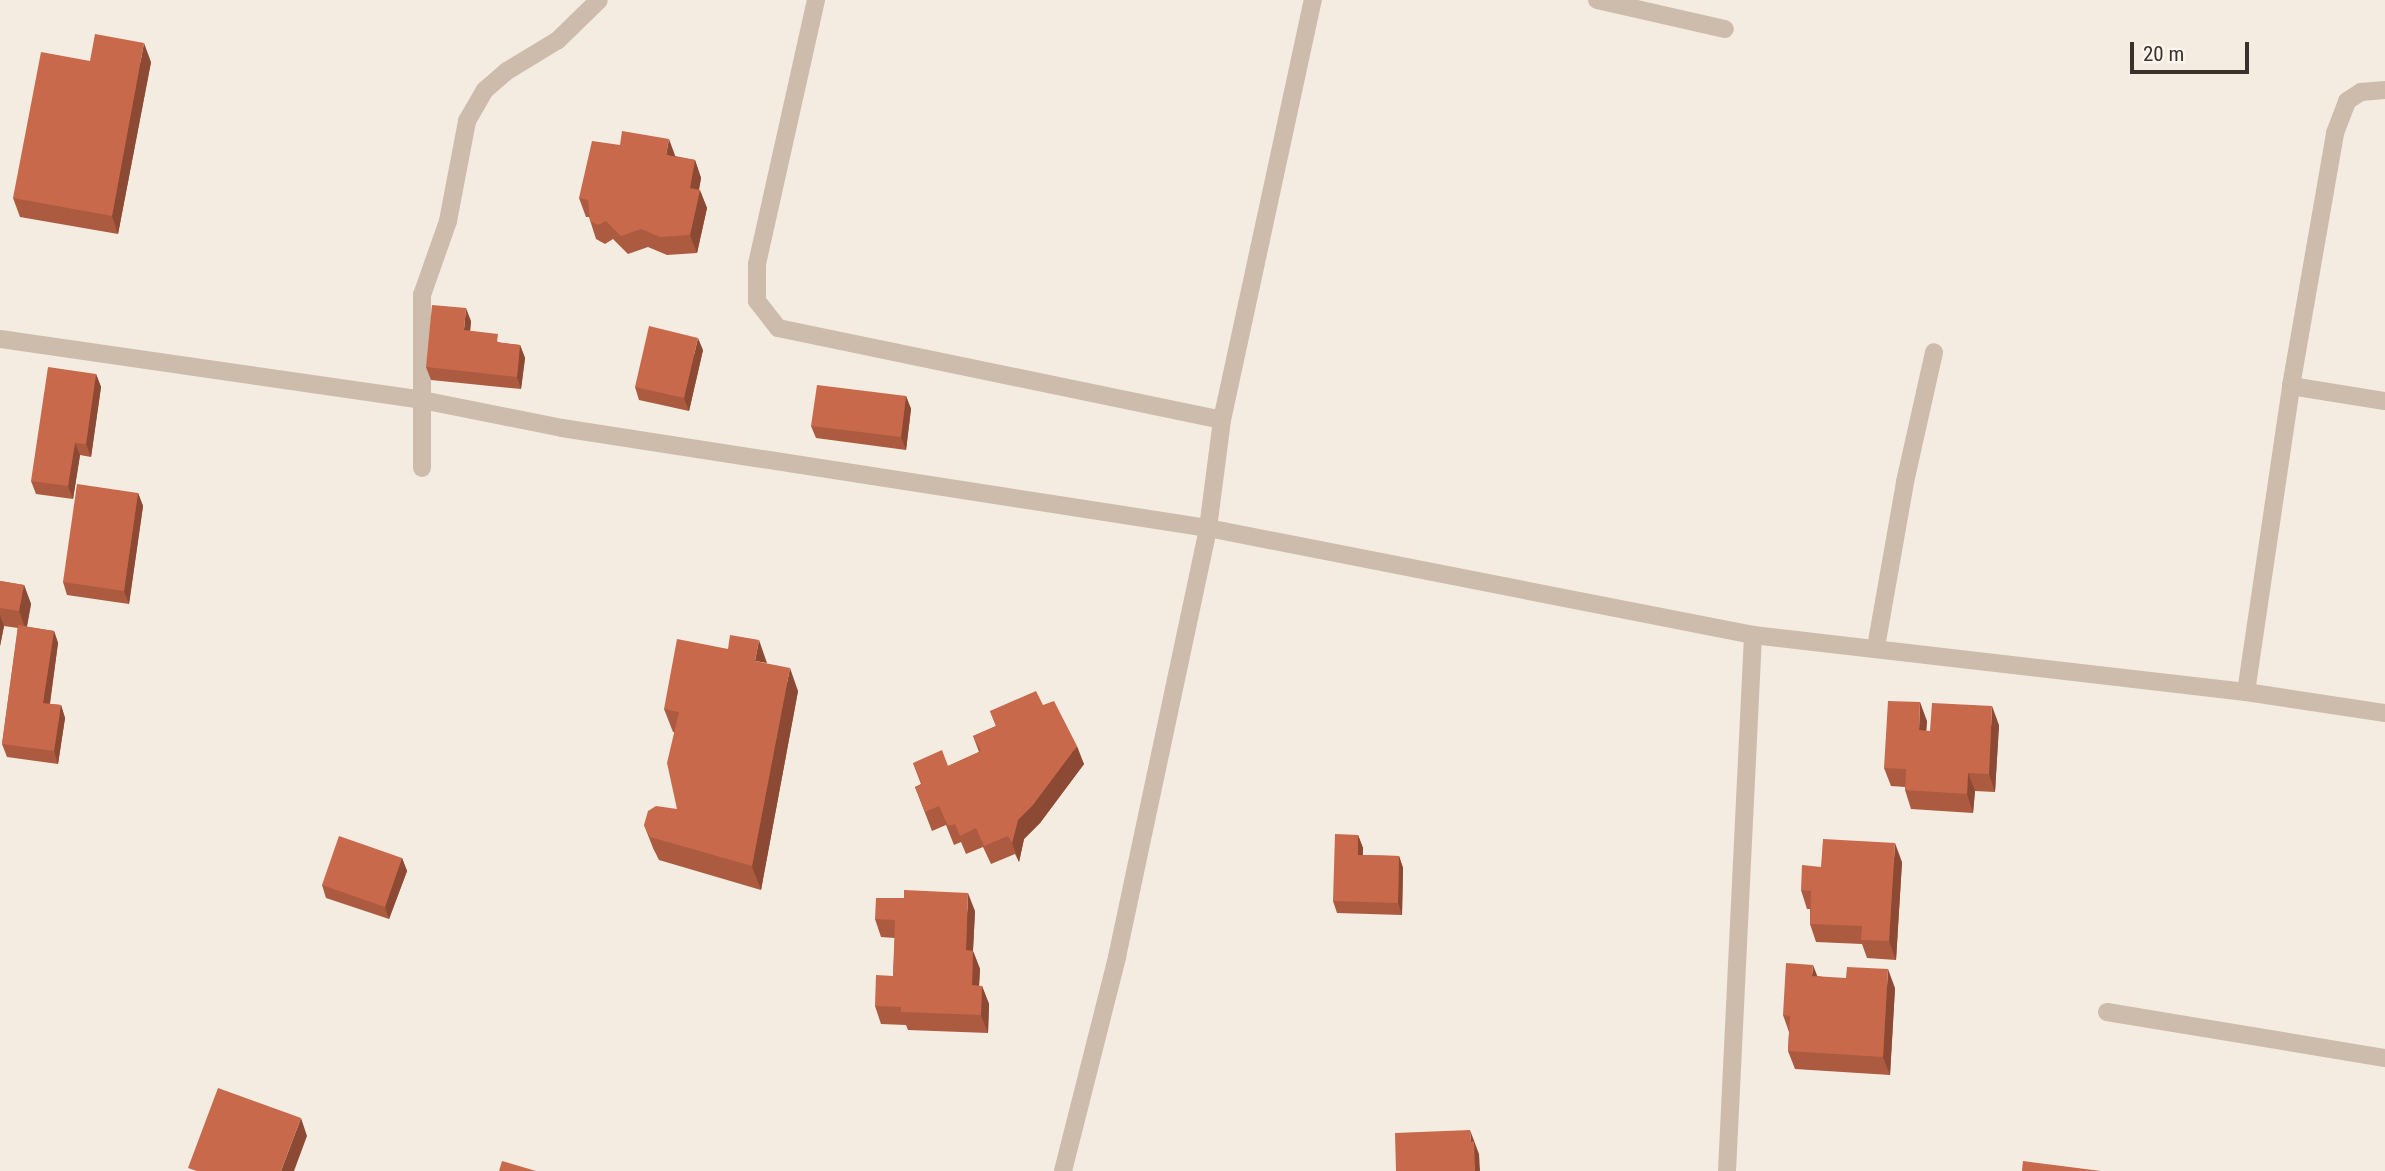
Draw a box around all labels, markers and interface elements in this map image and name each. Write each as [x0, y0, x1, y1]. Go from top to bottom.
scale bar [2133, 28, 2252, 72]
text: 20 m [2143, 42, 2184, 66]

